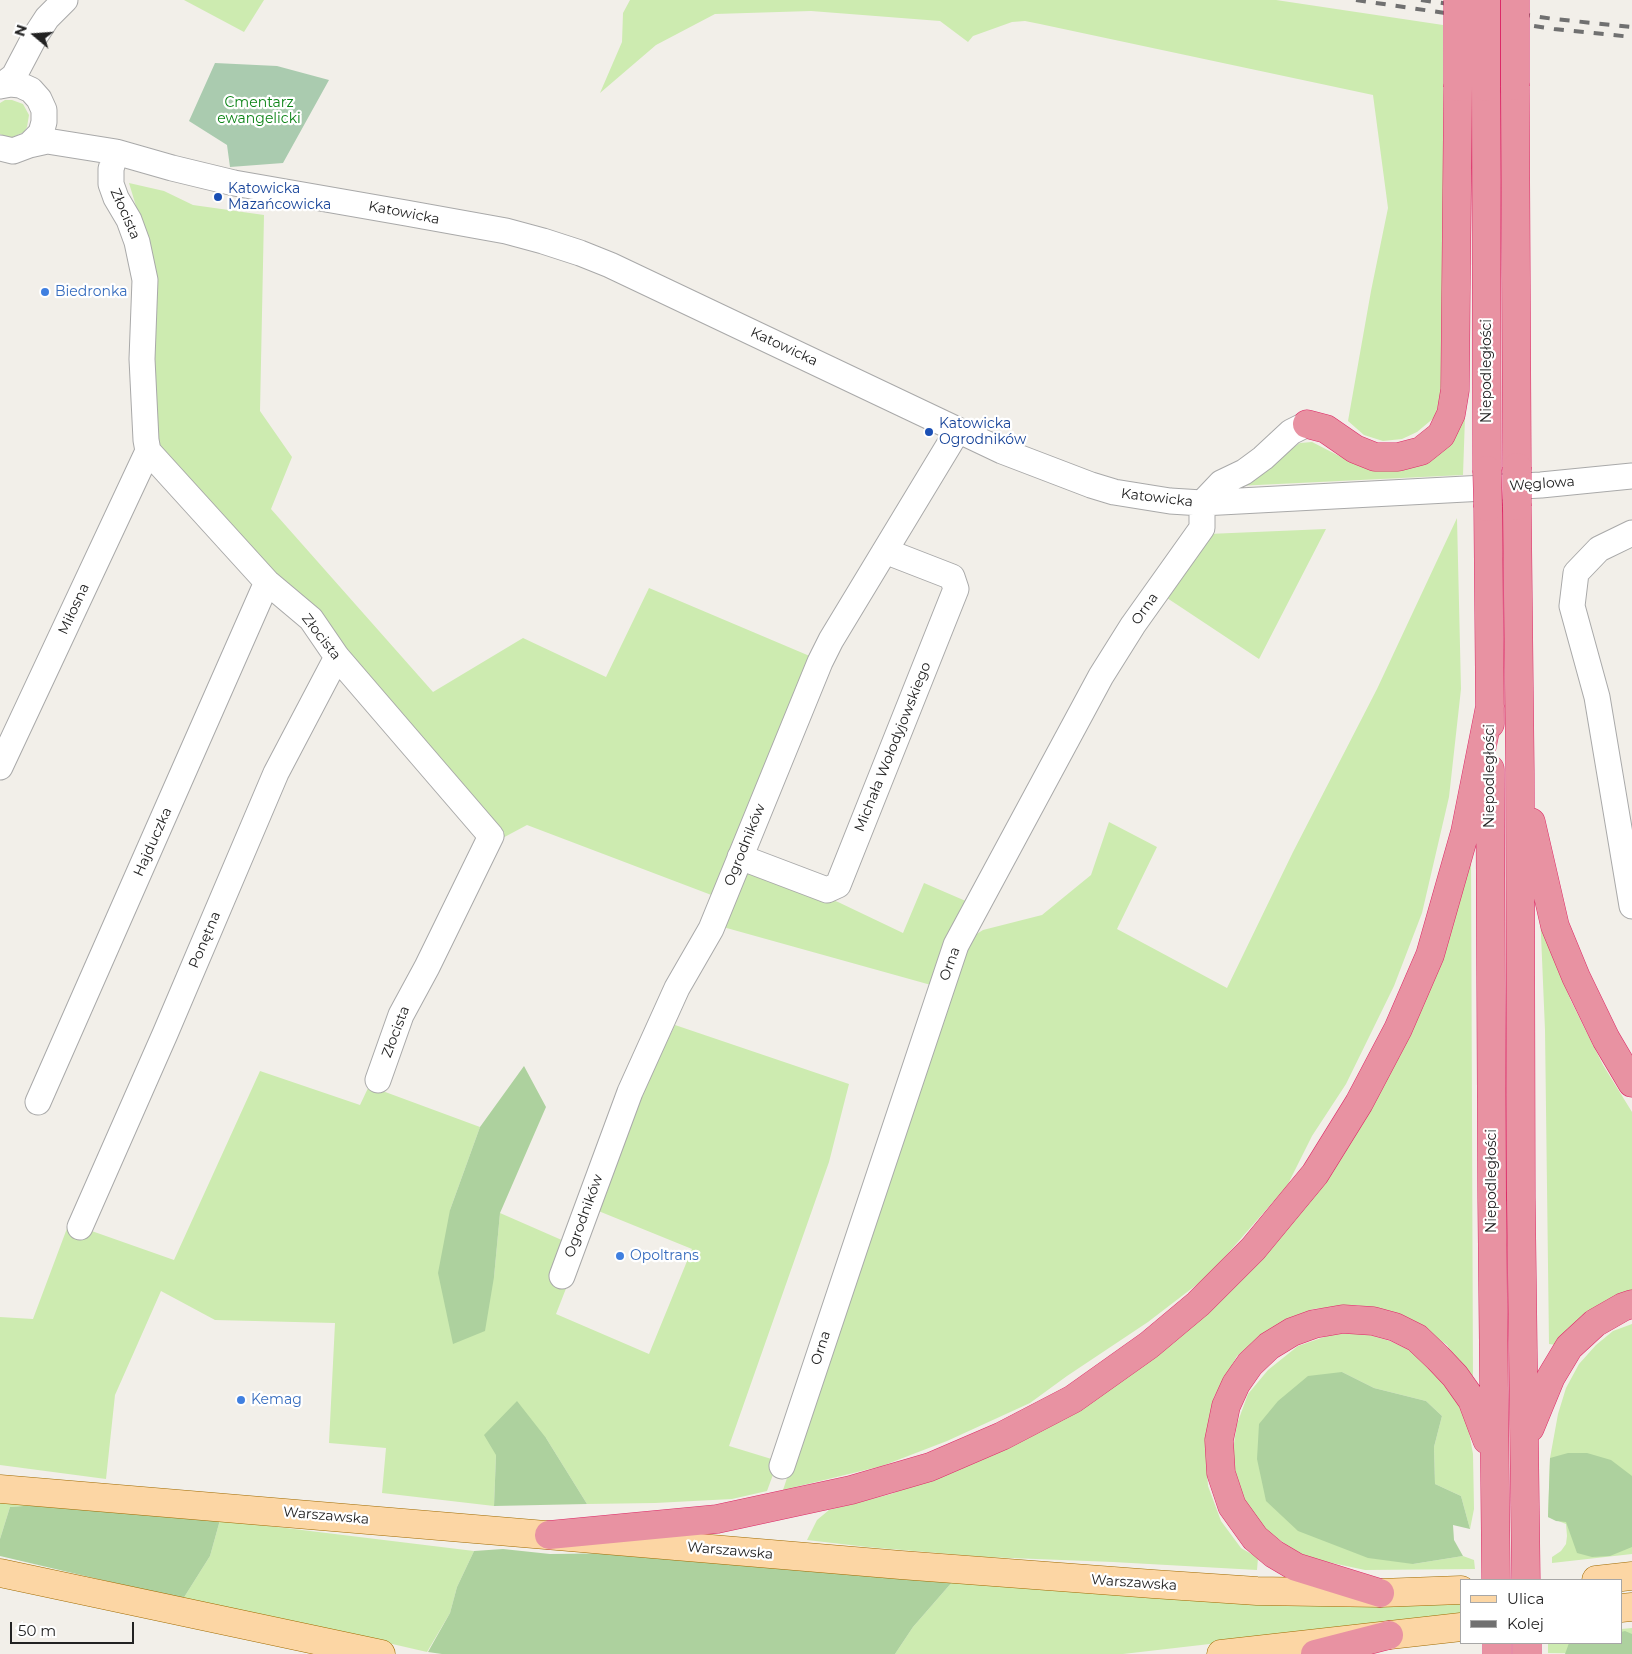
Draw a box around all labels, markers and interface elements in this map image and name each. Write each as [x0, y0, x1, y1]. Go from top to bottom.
north arrow [10, 10, 60, 60]
text: N [10, 22, 31, 39]
park label: Cmentarz ewangelicki [217, 95, 301, 128]
place label: Katowicka Mazańcowicka [228, 181, 331, 213]
street label: Złocista [106, 186, 144, 242]
marker: Katowicka Mazańcowicka [212, 191, 224, 203]
street label: Katowicka [367, 198, 441, 228]
place label: Biedronka [55, 284, 127, 300]
marker: Biedronka [39, 286, 51, 298]
street label: Niepodległości [1479, 319, 1495, 423]
street label: Katowicka [748, 324, 820, 370]
place label: Katowicka Ogrodników [939, 416, 1026, 448]
marker: Katowicka Ogrodników [923, 426, 935, 438]
street label: Węglowa [1509, 473, 1575, 495]
street label: Katowicka [1120, 485, 1194, 511]
street label: Miłosna [55, 581, 93, 637]
street label: Orna [1128, 590, 1162, 628]
street label: Złocista [298, 611, 344, 663]
street label: Michała Wołodyjowskiego [851, 660, 935, 834]
street label: Niepodległości [1482, 724, 1498, 828]
street label: Ogrodników [721, 801, 769, 889]
street label: Hajduczka [130, 805, 176, 879]
street label: Ponętna [186, 909, 224, 971]
street label: Orna [936, 945, 964, 983]
street label: Złocista [379, 1004, 413, 1060]
street label: Niepodległości [1484, 1129, 1500, 1233]
street label: Ogrodników [561, 1172, 607, 1260]
place label: Opoltrans [630, 1248, 699, 1264]
marker: Opoltrans [614, 1250, 626, 1262]
street label: Orna [808, 1329, 834, 1367]
place label: Kemag [251, 1392, 302, 1408]
marker: Kemag [235, 1394, 247, 1406]
street label: Warszawska [282, 1504, 370, 1528]
street label: Warszawska [686, 1539, 774, 1563]
street label: Warszawska [1090, 1572, 1178, 1594]
legend [1460, 1579, 1622, 1644]
text: Ulica [1507, 1589, 1544, 1608]
scale bar [12, 1612, 136, 1644]
text: Kolej [1507, 1614, 1544, 1633]
text: 50 m [18, 1621, 56, 1640]

